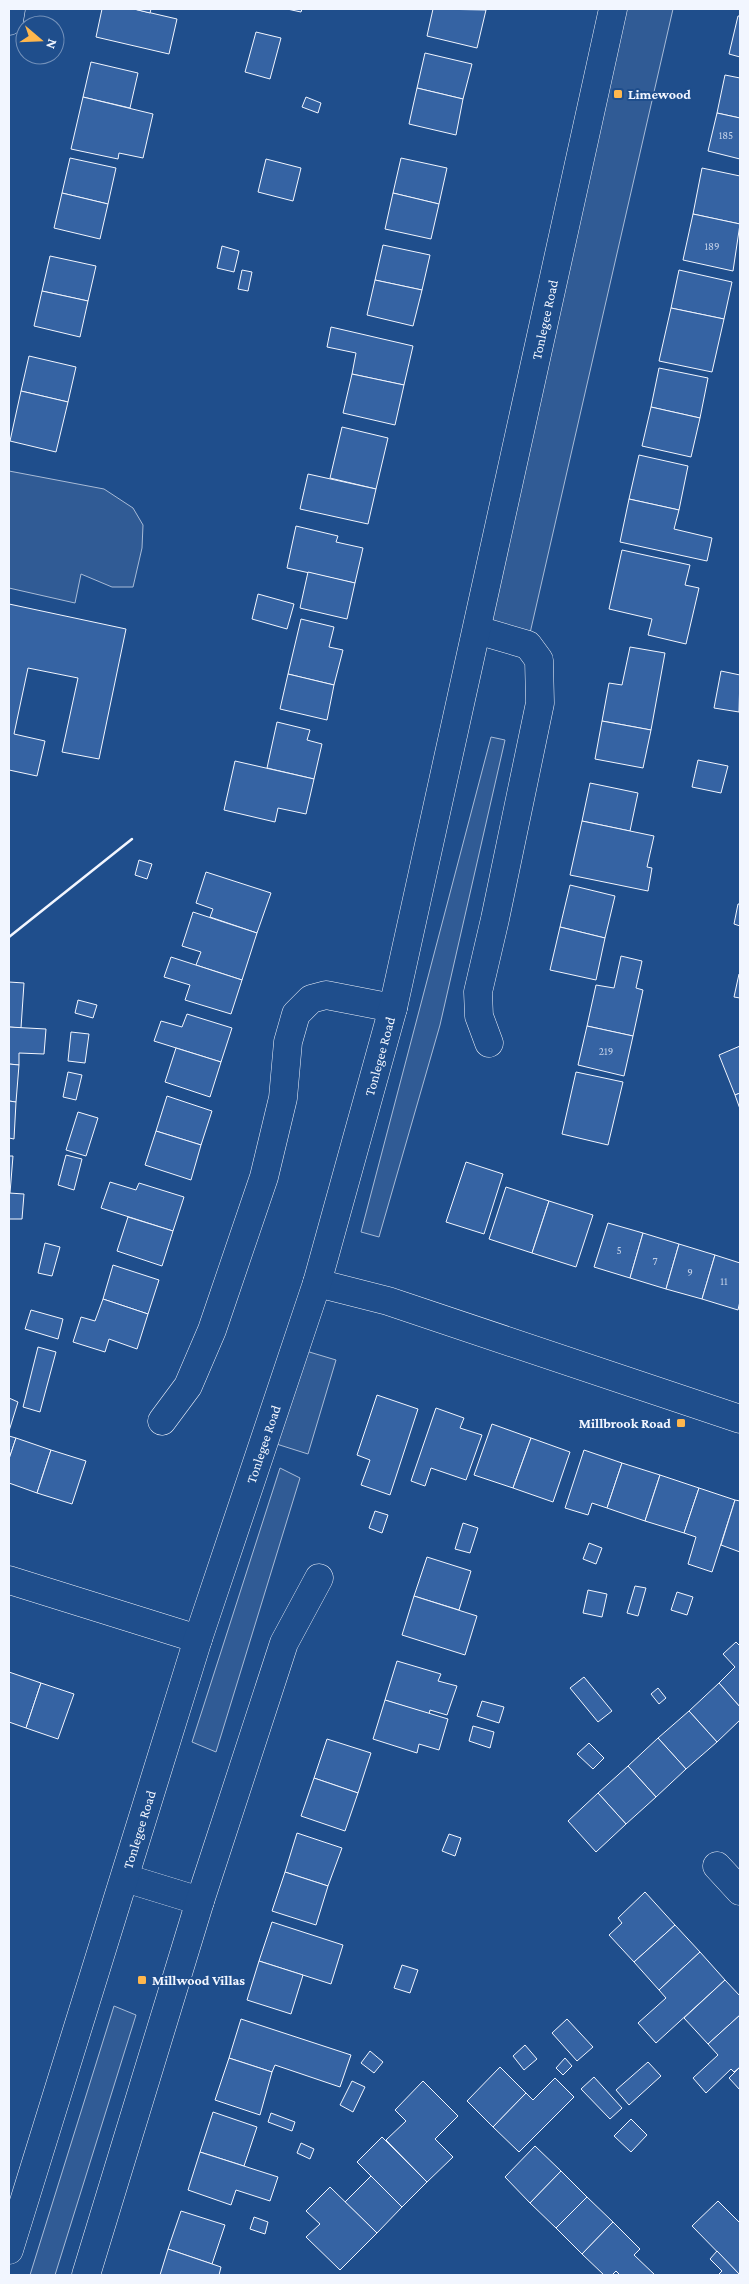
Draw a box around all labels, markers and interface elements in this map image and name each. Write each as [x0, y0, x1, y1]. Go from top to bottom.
north arrow [15, 15, 65, 65]
text: N [43, 37, 61, 52]
place label: Limewood [628, 86, 691, 102]
marker: Limewood [612, 88, 624, 100]
house number: 185 [719, 129, 733, 141]
house number: 189 [704, 240, 720, 252]
street label: Tonlegee Road [528, 278, 561, 361]
street label: Tonlegee Road [361, 1014, 398, 1098]
house number: 219 [599, 1045, 613, 1057]
house number: 5 [616, 1244, 622, 1256]
house number: 7 [652, 1255, 658, 1267]
house number: 9 [687, 1266, 693, 1278]
house number: 11 [720, 1275, 728, 1287]
street label: Tonlegee Road [243, 1402, 284, 1485]
place label: Millbrook Road [579, 1415, 671, 1431]
marker: Millbrook Road [675, 1417, 687, 1429]
street label: Tonlegee Road [119, 1788, 159, 1871]
place label: Millwood Villas [152, 1972, 245, 1988]
marker: Millwood Villas [136, 1974, 148, 1986]

